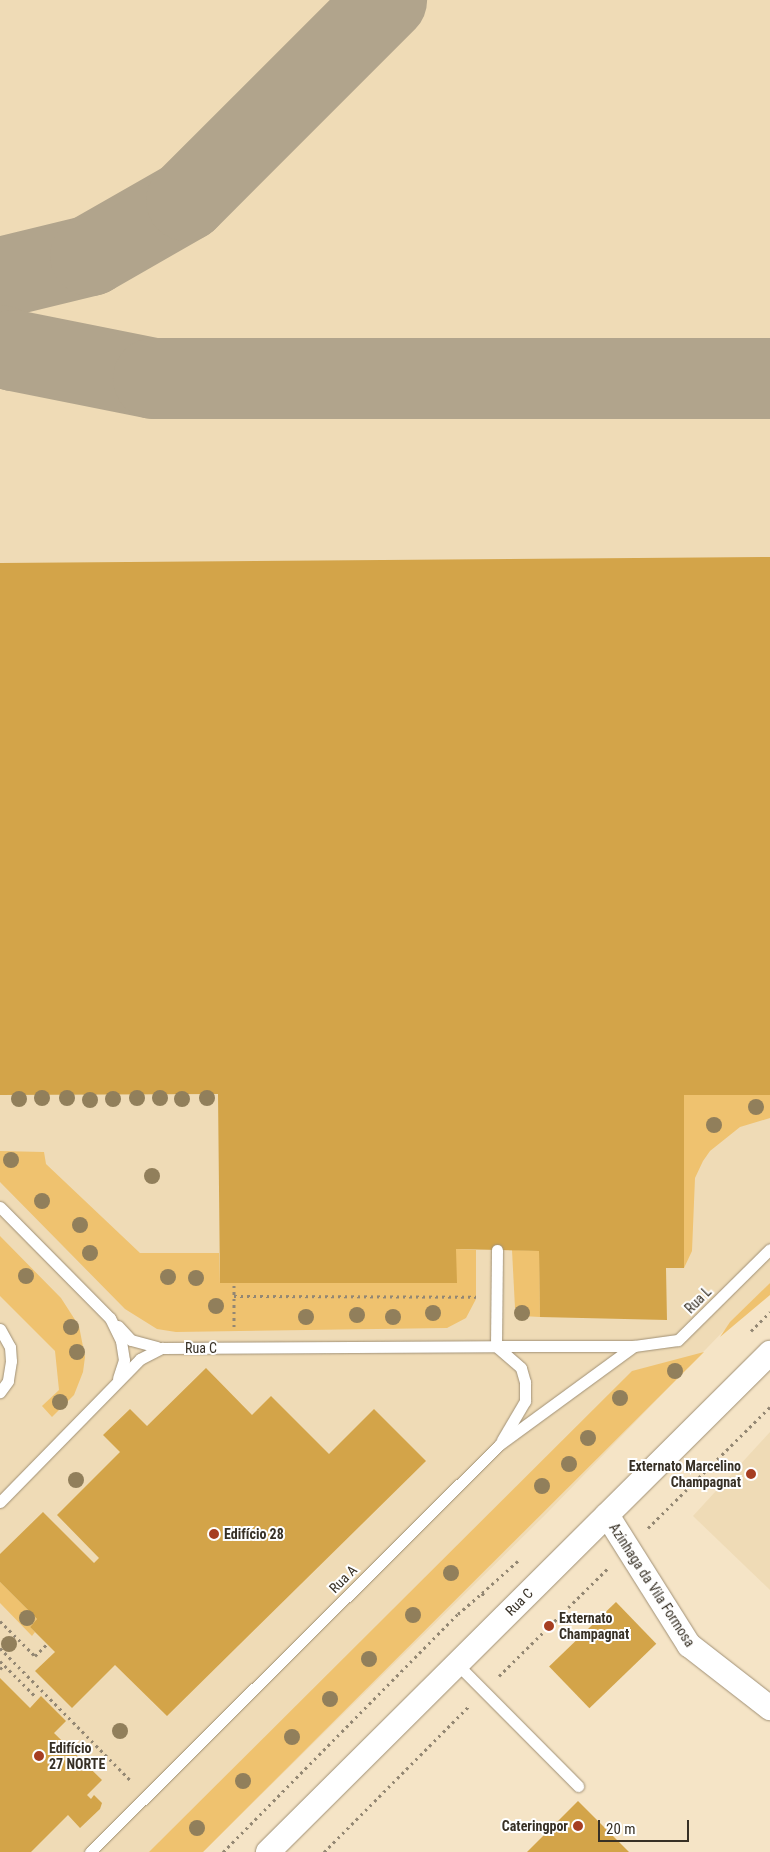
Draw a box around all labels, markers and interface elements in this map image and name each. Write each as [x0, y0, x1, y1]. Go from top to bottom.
street label: Rua L [681, 1283, 715, 1317]
street label: Rua C [185, 1340, 217, 1356]
place label: Externato Marcelino Champagnat [629, 1458, 741, 1490]
marker: Externato Marcelino Champagnat [745, 1468, 757, 1480]
street label: Azinhaga da Vila Formosa [606, 1520, 698, 1650]
place label: Edifício 28 [224, 1526, 284, 1542]
marker: Edifício 28 [208, 1528, 220, 1540]
street label: Rua A [326, 1562, 360, 1596]
street label: Rua C [502, 1585, 536, 1619]
place label: Externato Champagnat [559, 1610, 629, 1642]
marker: Externato Champagnat [543, 1620, 555, 1632]
place label: Edifício 27 NORTE [49, 1740, 105, 1772]
marker: Edifício 27 NORTE [33, 1750, 45, 1762]
scale bar [600, 1810, 691, 1842]
place label: Cateringpor [502, 1818, 568, 1834]
marker: Cateringpor [572, 1820, 584, 1832]
text: 20 m [606, 1820, 636, 1838]

